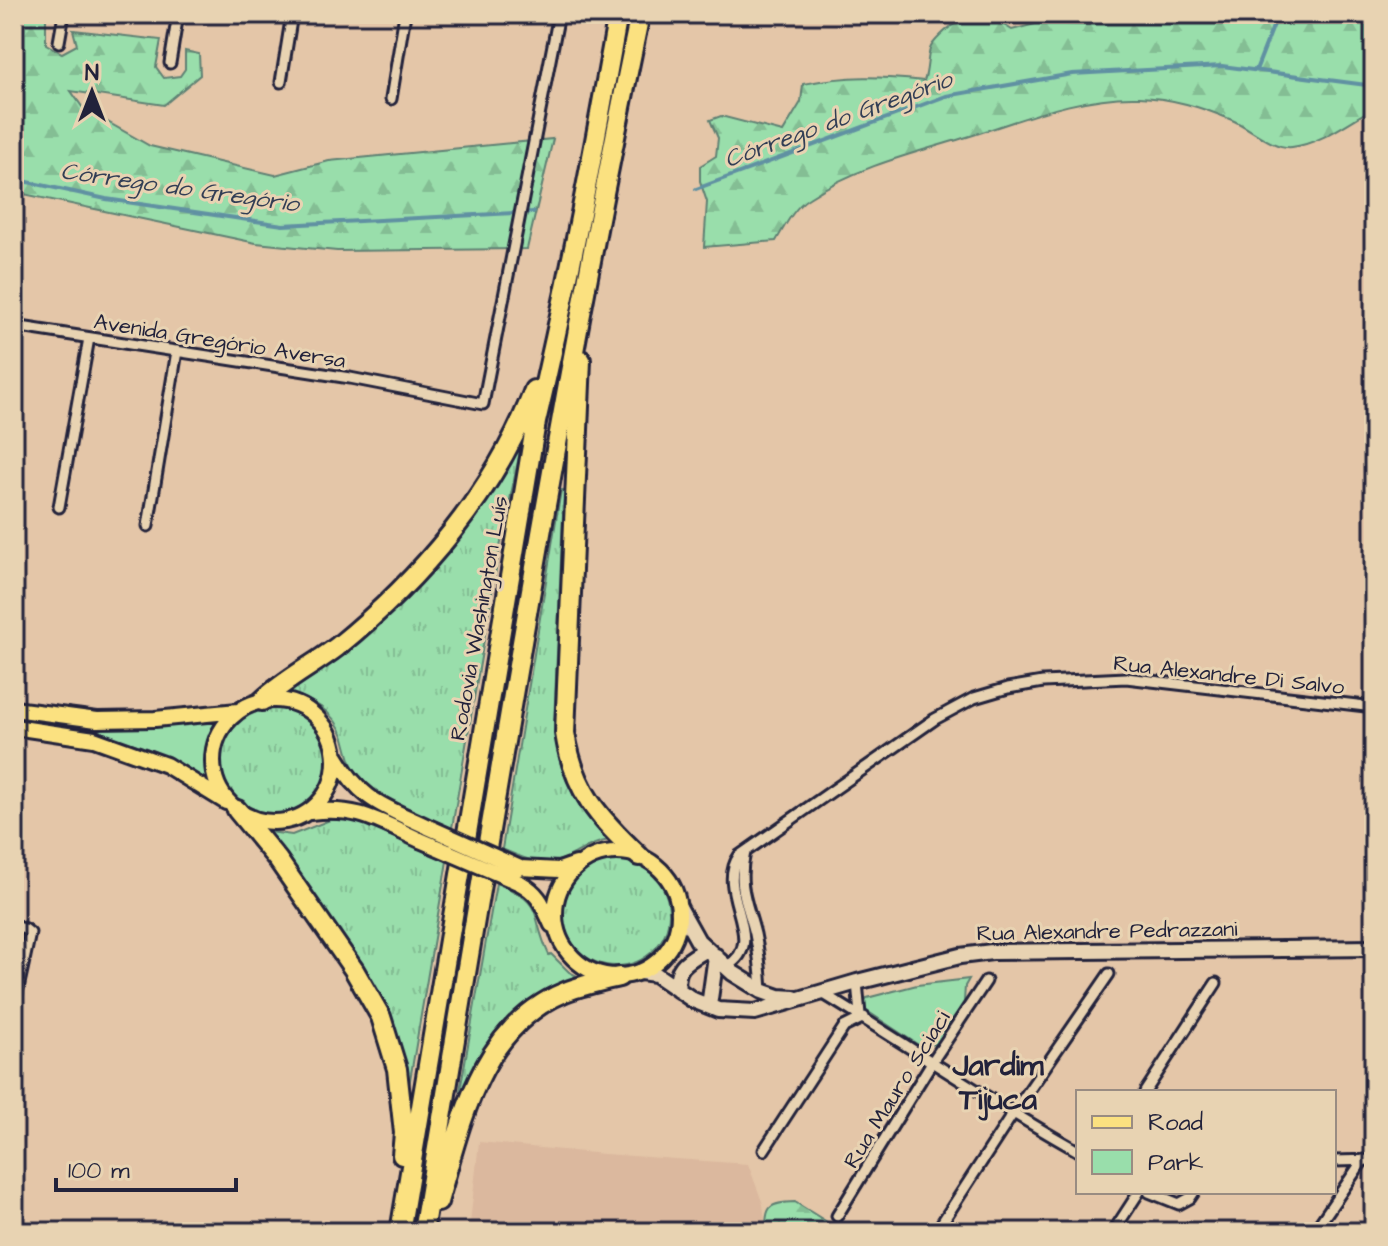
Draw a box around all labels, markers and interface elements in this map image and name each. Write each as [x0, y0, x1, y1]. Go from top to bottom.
north arrow [52, 52, 132, 132]
text: N [85, 58, 99, 89]
water label: Córrego do Gregório [720, 62, 959, 178]
water label: Córrego do Gregório [59, 154, 303, 223]
street label: Avenida Gregório Aversa [92, 306, 348, 378]
street label: Rodovia Washington Luís [443, 494, 517, 743]
street label: Rua Alexandre Di Salvo [1112, 648, 1346, 703]
street label: Rua Alexandre Pedrazzani [976, 914, 1238, 949]
street label: Rua Mauro Sciaci [836, 1005, 958, 1175]
district label: Jardim Tijuca [952, 1045, 1044, 1121]
legend [1076, 1090, 1336, 1194]
text: Road [1148, 1106, 1203, 1140]
scale bar [56, 1142, 236, 1192]
text: Park [1148, 1146, 1204, 1180]
text: 100 m [68, 1154, 130, 1188]

